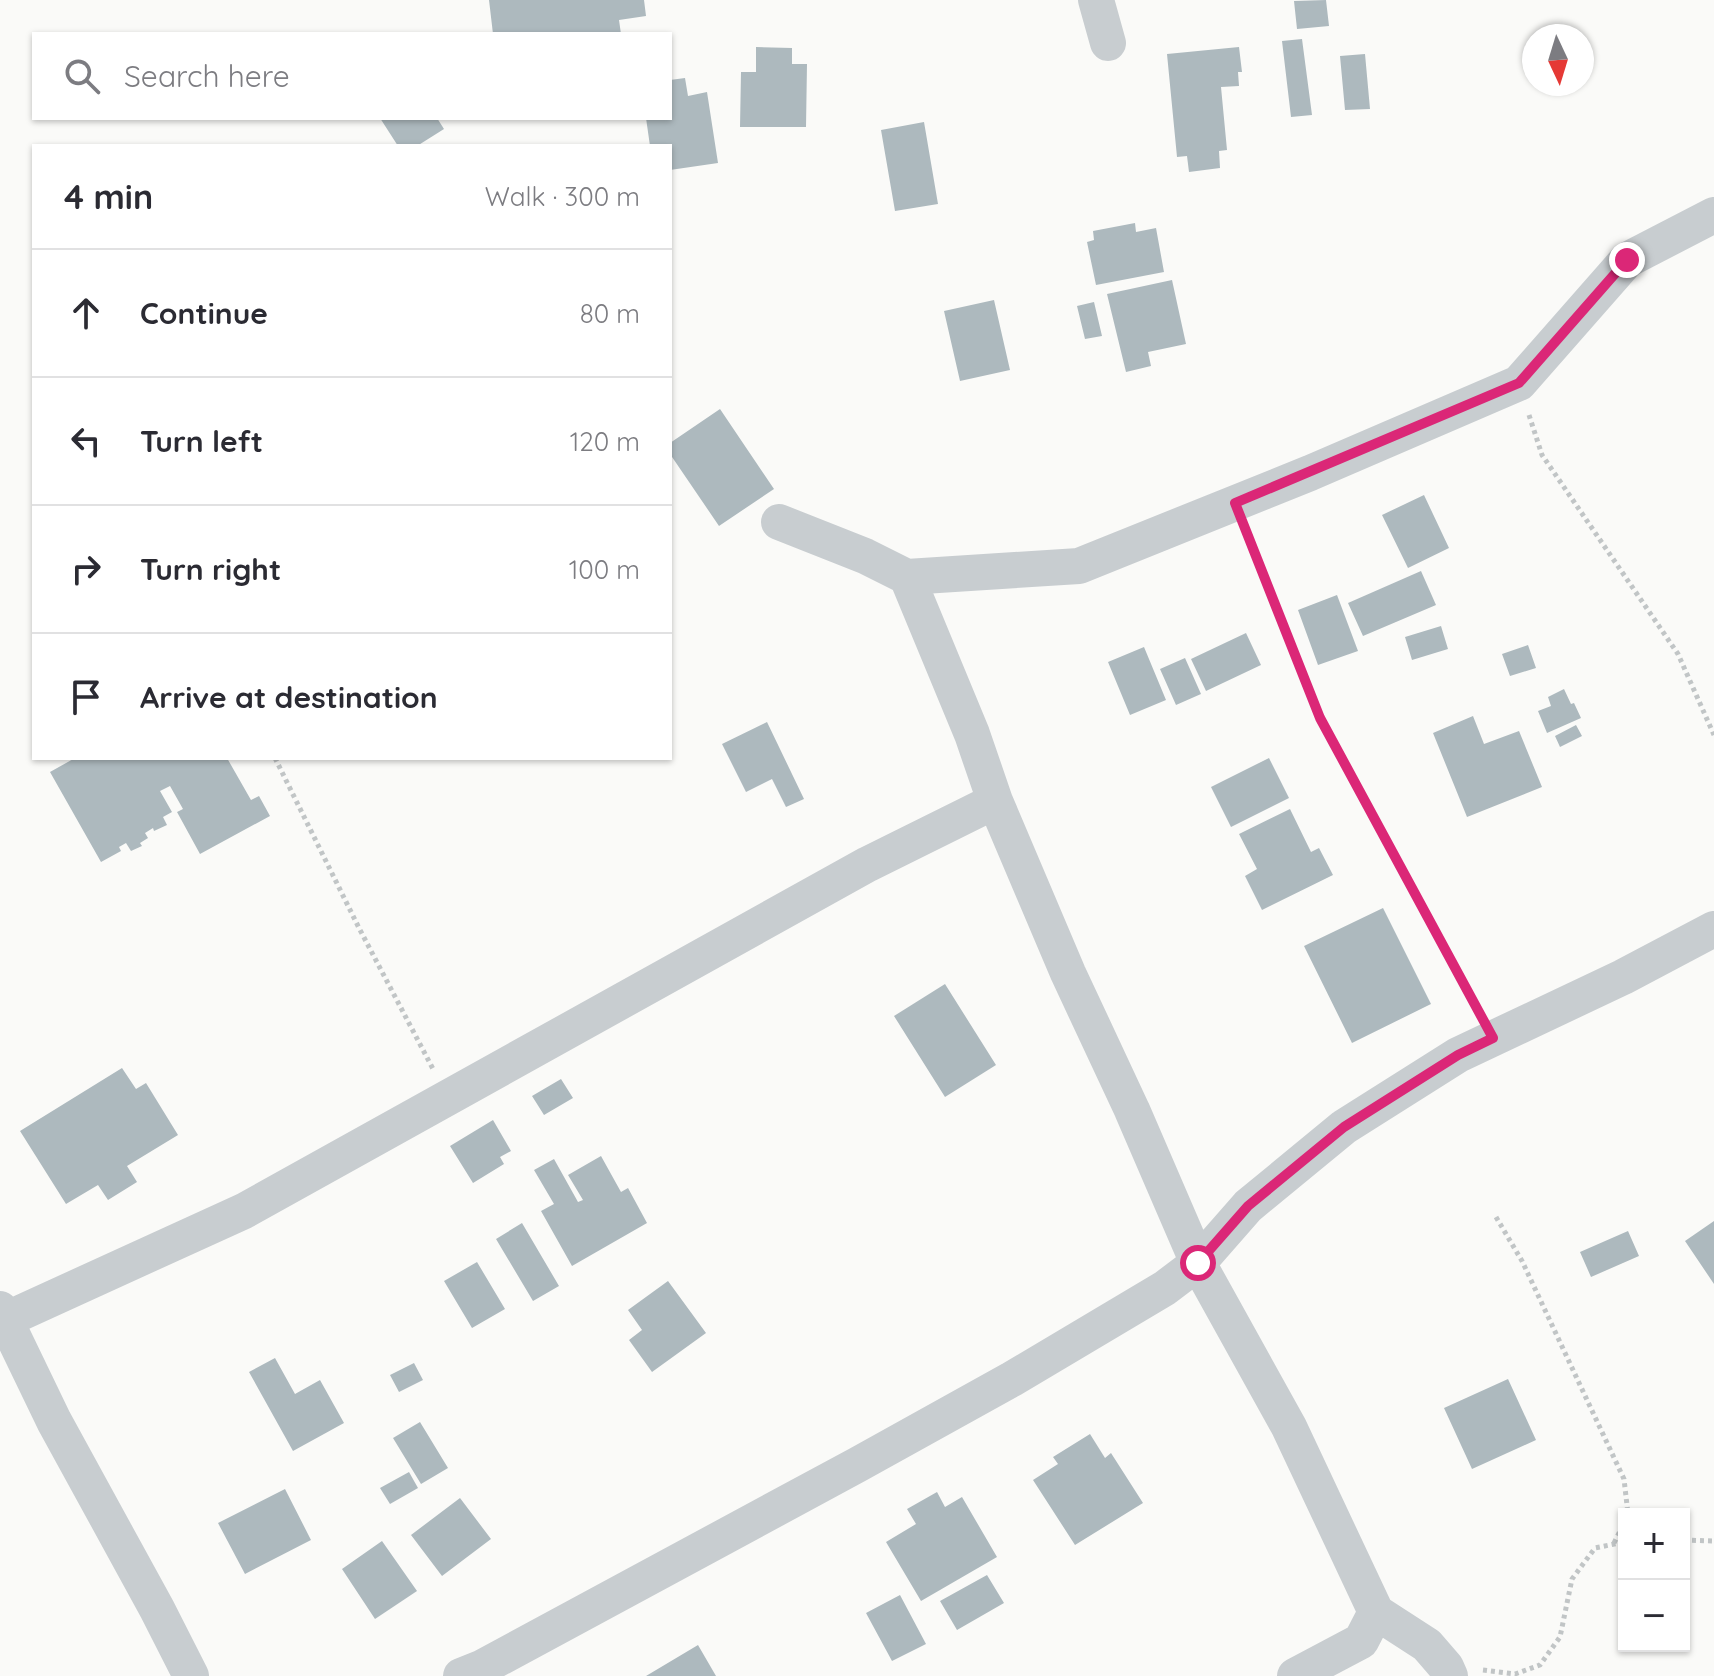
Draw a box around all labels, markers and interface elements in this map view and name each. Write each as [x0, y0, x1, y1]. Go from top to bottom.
north arrow [1522, 24, 1594, 96]
search box [32, 32, 672, 120]
icon: search [60, 54, 104, 98]
text: Search here [124, 57, 290, 95]
text: 4 min [64, 175, 153, 218]
text: Walk · 300 m [485, 180, 640, 213]
route end [1609, 242, 1645, 278]
icon: ahead [64, 291, 108, 335]
text: Continue [140, 294, 268, 332]
text: 80 m [580, 297, 640, 330]
icon: left [64, 419, 108, 463]
text: Turn left [140, 422, 263, 460]
text: 120 m [570, 425, 640, 458]
icon: right [64, 547, 108, 591]
text: Turn right [140, 550, 281, 588]
text: 100 m [569, 553, 640, 586]
icon: arrive [64, 675, 108, 719]
text: Arrive at destination [140, 678, 438, 716]
route start [1180, 1245, 1216, 1281]
map controls [1618, 1508, 1690, 1652]
button: + [1618, 1508, 1690, 1580]
button: − [1618, 1580, 1690, 1652]

